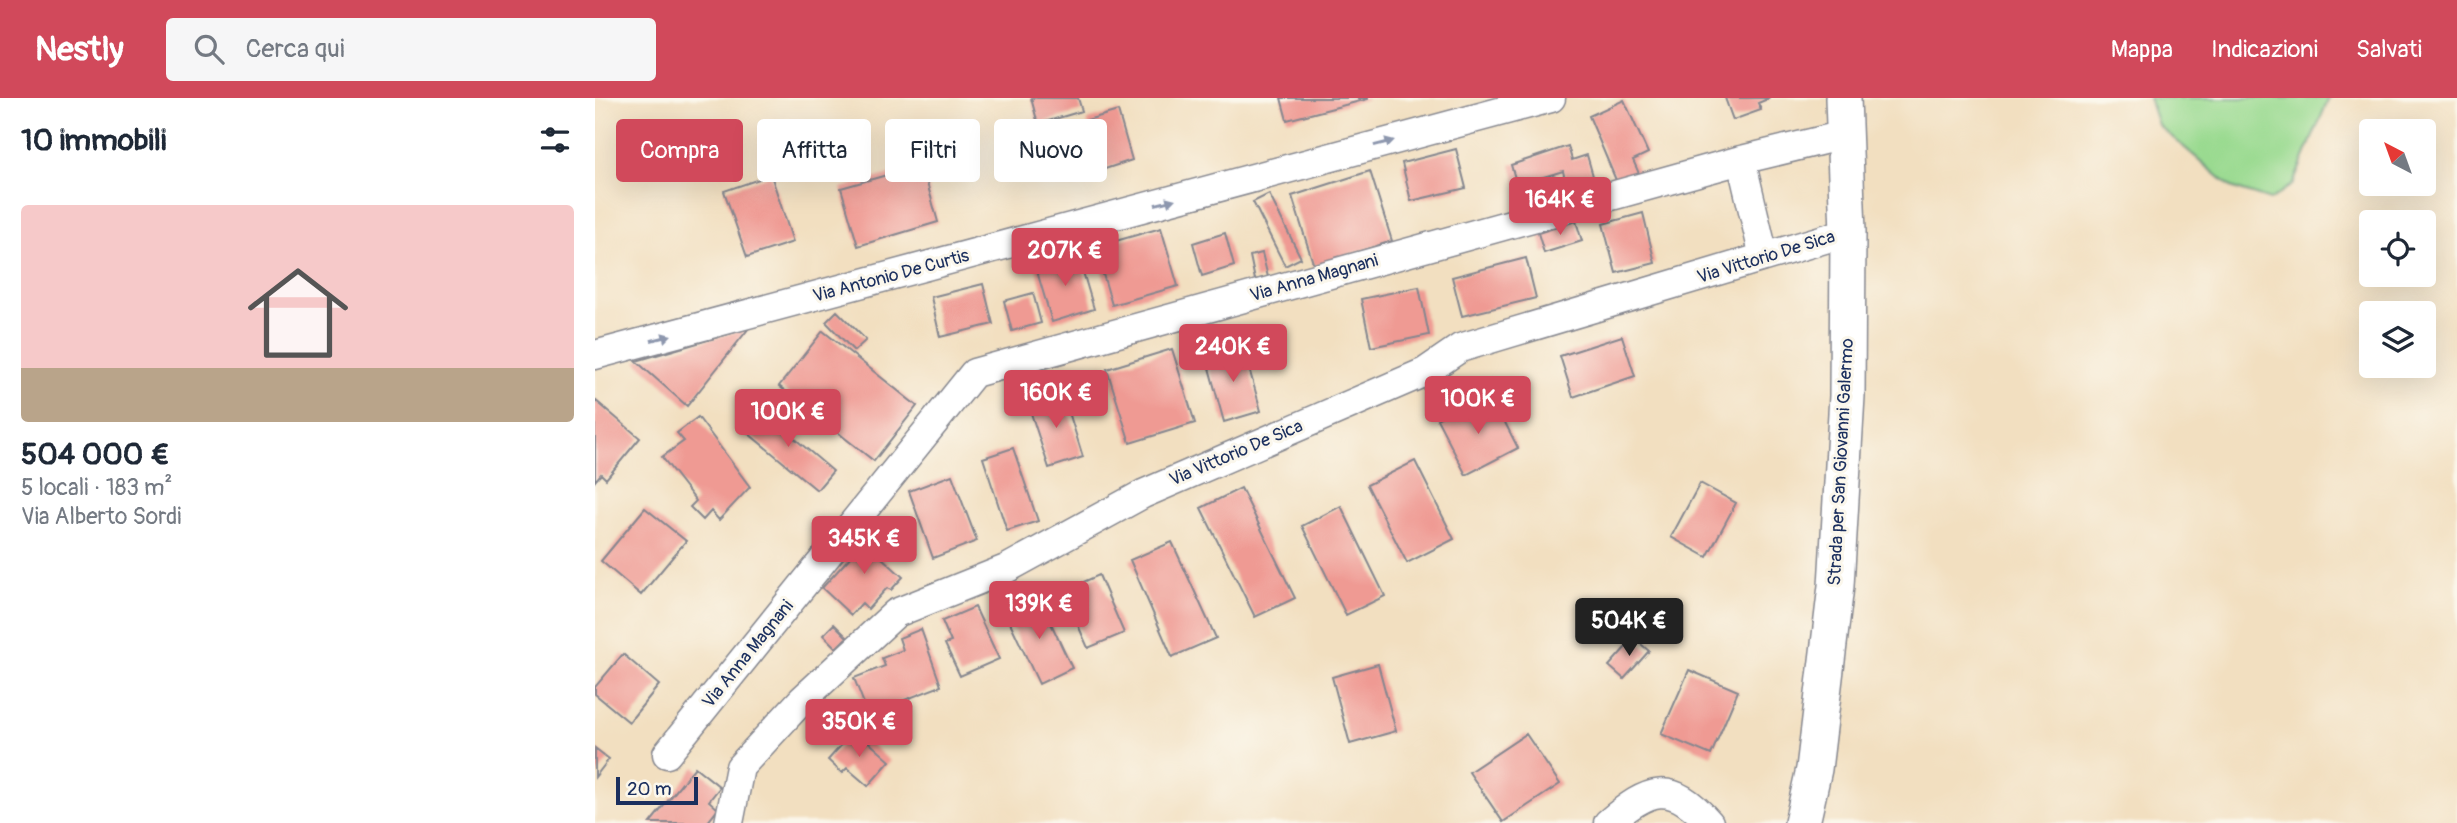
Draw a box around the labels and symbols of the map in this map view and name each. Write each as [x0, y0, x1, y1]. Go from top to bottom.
north arrow [2359, 119, 2436, 196]
one-way arrow [1373, 137, 1395, 148]
pin: 164K € [1503, 178, 1617, 237]
one-way arrow [1154, 196, 1176, 207]
street label: Via Vittorio De Sica [1694, 225, 1838, 289]
pin: 207K € [1008, 228, 1122, 288]
street label: Via Antonio De Curtis [810, 244, 972, 308]
street label: Via Anna Magnani [1247, 249, 1381, 307]
pin: 240K € [1176, 324, 1290, 384]
one-way arrow [651, 332, 672, 342]
street label: Strada per San Giovanni Galermo [1823, 337, 1859, 586]
pin: 160K € [999, 370, 1113, 430]
pin: 100K € [1421, 376, 1535, 436]
pin: 100K € [731, 390, 845, 449]
street label: Via Vittorio De Sica [1166, 414, 1306, 492]
pin: 345K € [807, 517, 921, 576]
pin: 139K € [982, 582, 1096, 641]
street label: Via Anna Magnani [697, 595, 799, 713]
pin: 504K € [1572, 598, 1686, 658]
pin: 350K € [802, 700, 916, 759]
scale bar [616, 774, 698, 806]

